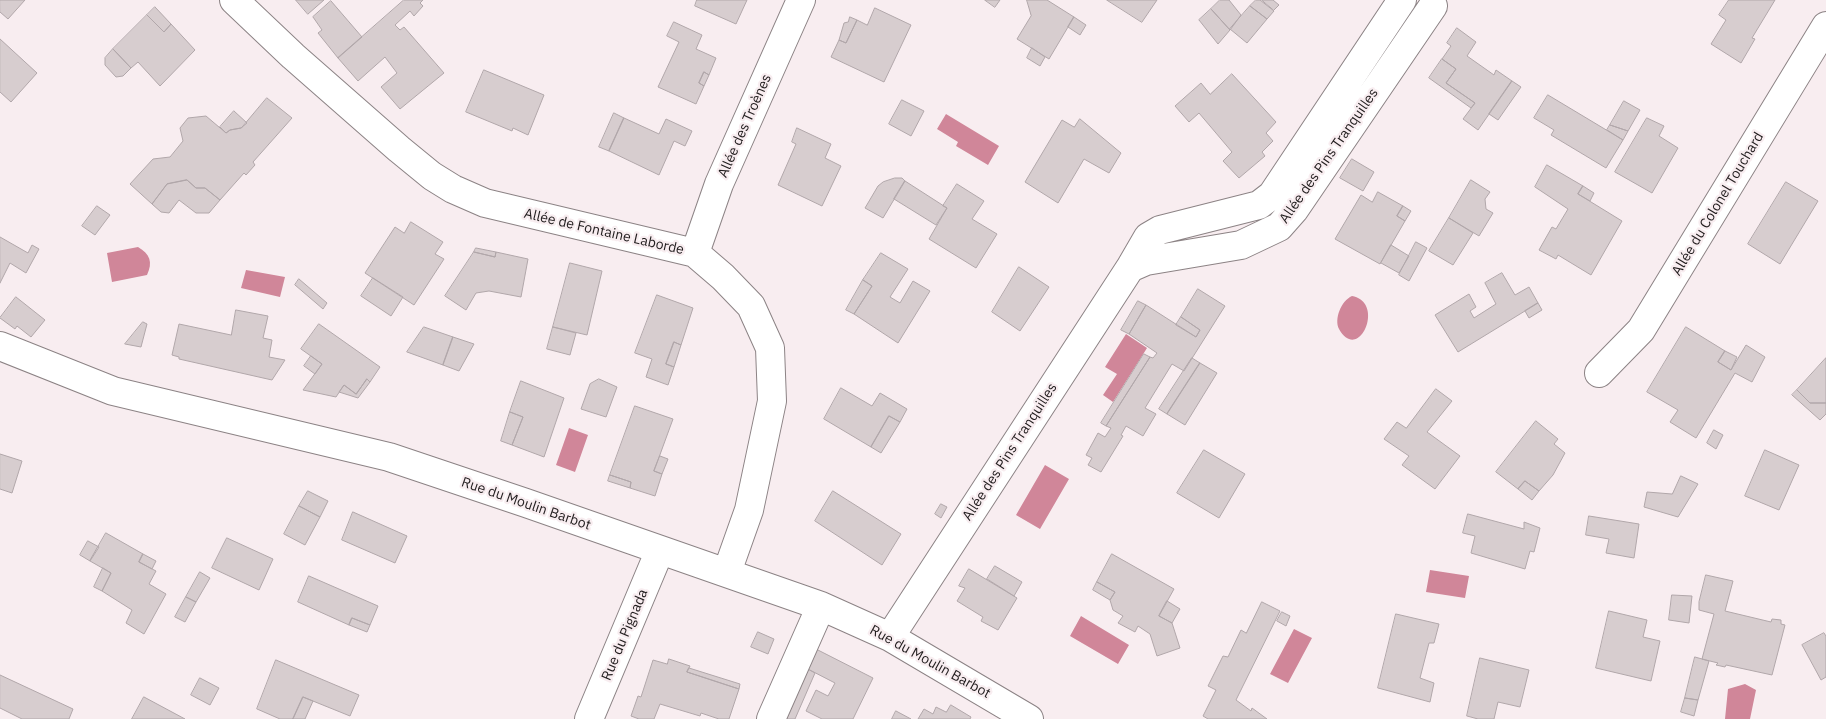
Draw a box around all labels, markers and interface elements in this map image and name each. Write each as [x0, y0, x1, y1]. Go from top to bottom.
street label: Allée des Troènes [715, 72, 775, 180]
street label: Allée des Pins Tranquilles [1276, 85, 1382, 227]
street label: Allée du Colonel Touchard [1669, 129, 1767, 279]
street label: Allée de Fontaine Laborde [522, 205, 686, 259]
street label: Allée des Pins Tranquilles [959, 380, 1061, 524]
street label: Rue du Moulin Barbot [459, 474, 593, 534]
street label: Rue du Pignada [598, 587, 652, 683]
street label: Rue du Moulin Barbot [867, 622, 993, 702]

